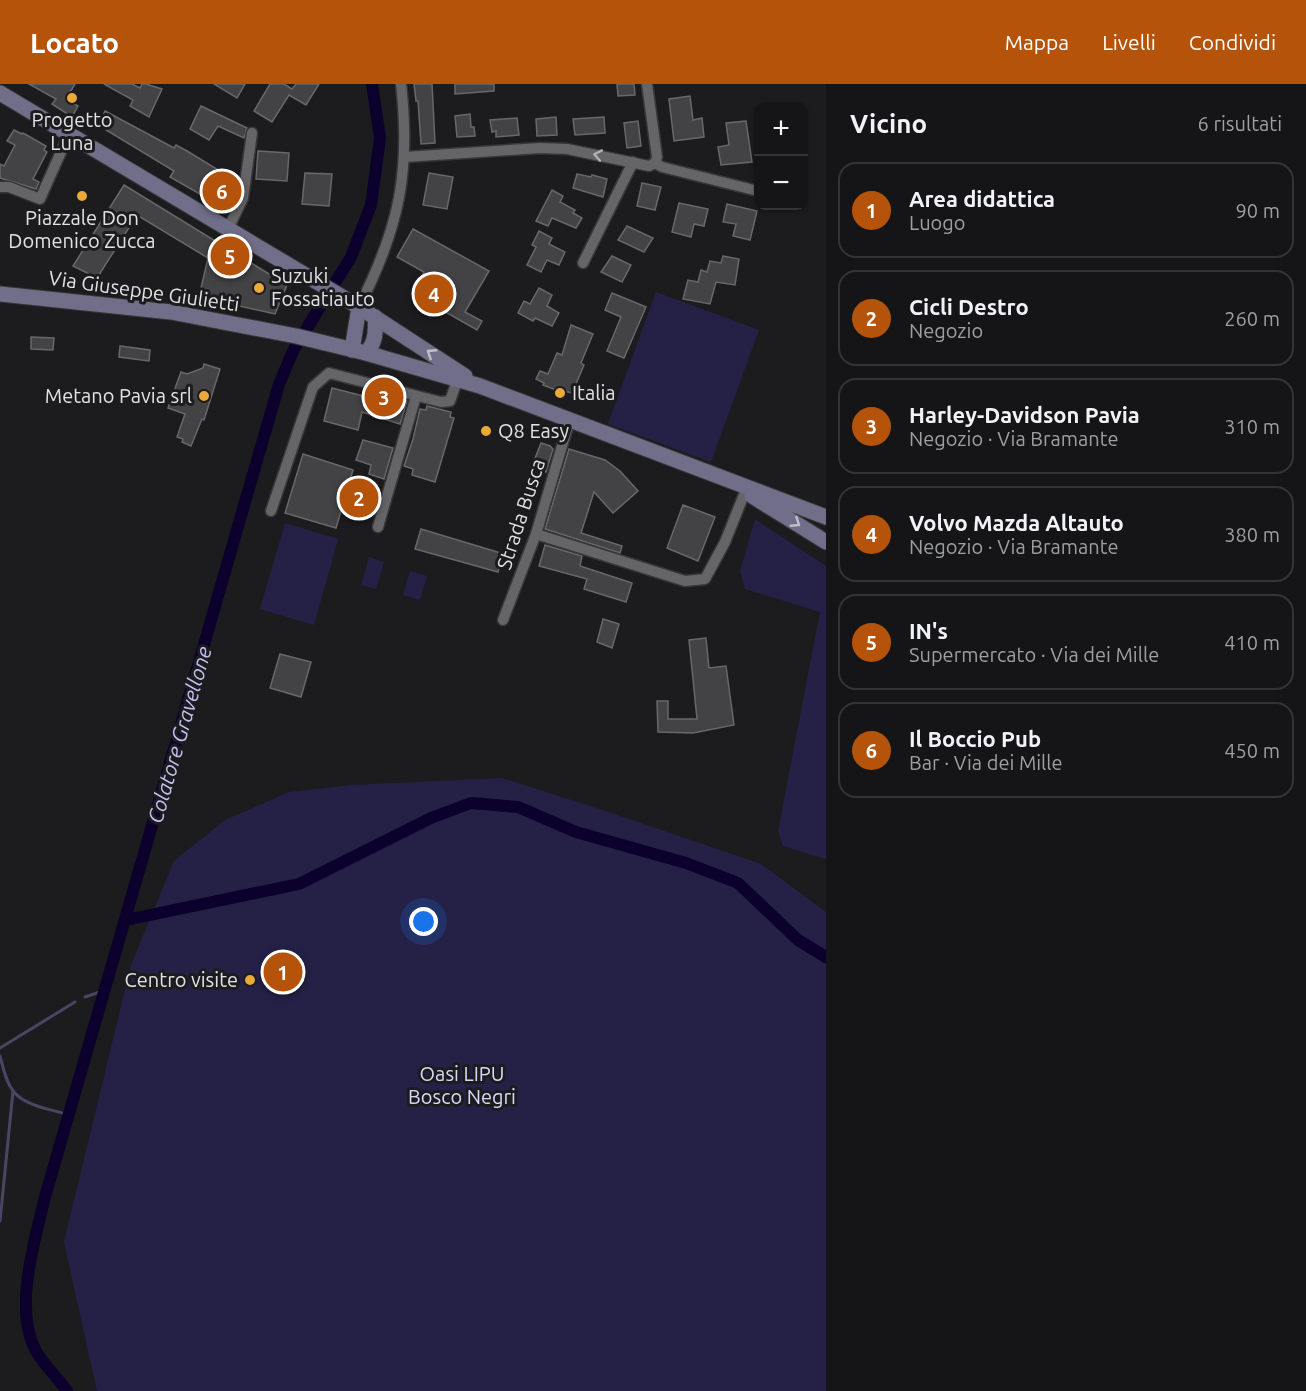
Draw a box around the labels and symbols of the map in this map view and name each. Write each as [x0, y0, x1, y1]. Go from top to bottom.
marker: Progetto Luna [65, 91, 79, 105]
place label: Progetto Luna [31, 108, 113, 154]
one-way arrow [593, 149, 603, 162]
pin: 6 [202, 168, 242, 214]
marker: Piazzale Don Domenico Zucca [75, 189, 89, 203]
place label: Piazzale Don Domenico Zucca [8, 206, 156, 252]
pin: 5 [210, 234, 250, 279]
place label: Suzuki Fossatiauto [271, 264, 375, 310]
street label: Via Giuseppe Giulietti [47, 266, 241, 315]
pin: 4 [414, 272, 454, 316]
marker: Suzuki Fossatiauto [252, 281, 266, 295]
one-way arrow [427, 350, 438, 361]
pin: 3 [364, 374, 404, 420]
place label: Italia [572, 381, 616, 404]
place label: Metano Pavia srl [45, 384, 192, 407]
marker: Italia [553, 386, 567, 400]
marker: Metano Pavia srl [197, 389, 211, 403]
place label: Q8 Easy [498, 419, 570, 442]
marker: Q8 Easy [479, 424, 493, 438]
street label: Strada Busca [492, 456, 549, 572]
pin: 2 [340, 476, 378, 520]
one-way arrow [790, 515, 800, 527]
water label: Colatore Gravellone [142, 643, 216, 826]
your location [409, 907, 438, 936]
pin: 1 [264, 950, 302, 994]
place label: Centro visite [125, 968, 238, 991]
marker: Centro visite [243, 973, 257, 987]
park label: Oasi LIPU Bosco Negri [408, 1062, 516, 1108]

